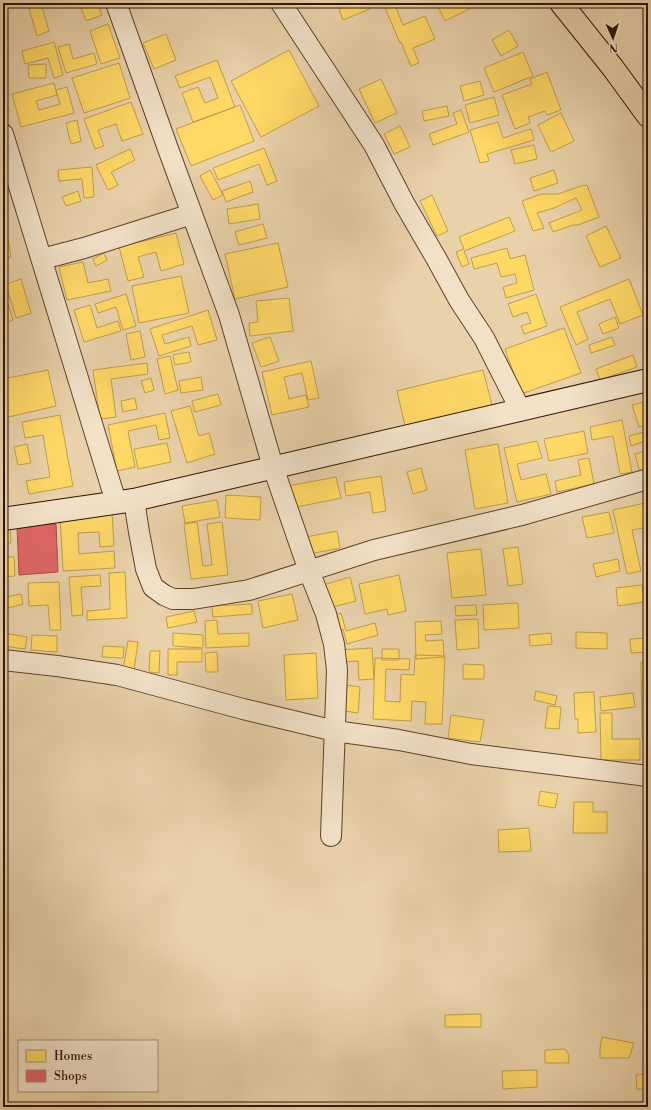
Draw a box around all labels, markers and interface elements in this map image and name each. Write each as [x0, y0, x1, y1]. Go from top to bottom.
north arrow [593, 18, 633, 58]
text: N [608, 40, 618, 54]
legend [18, 1040, 158, 1092]
text: Homes [54, 1049, 92, 1064]
text: Shops [54, 1069, 87, 1084]

